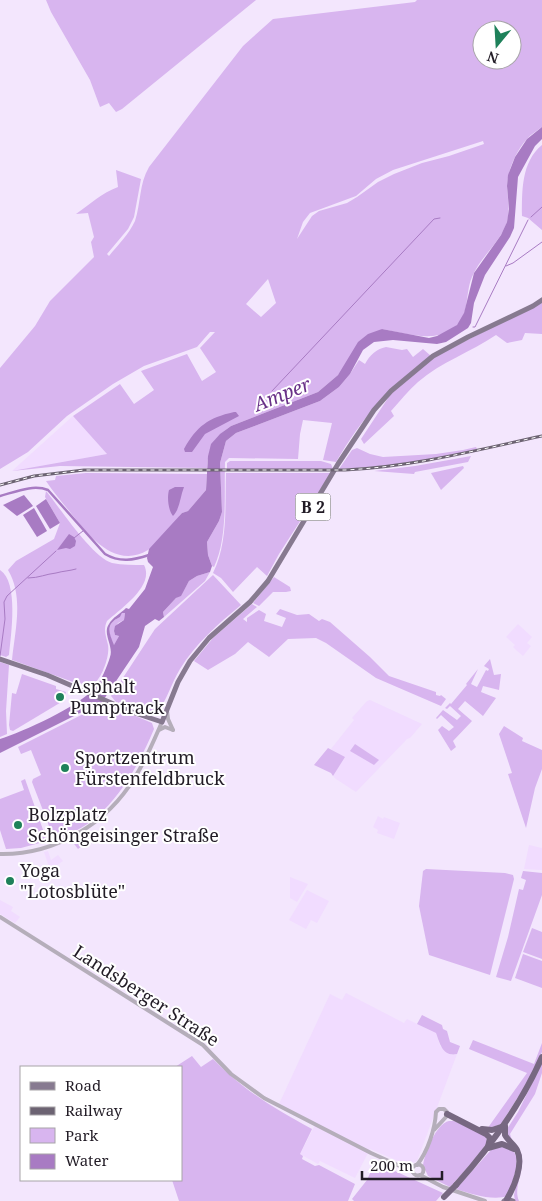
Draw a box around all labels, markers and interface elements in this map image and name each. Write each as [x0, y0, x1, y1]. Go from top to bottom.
north arrow [472, 20, 522, 70]
text: N [485, 47, 501, 69]
water label: Amper [248, 371, 315, 418]
road number: B 2 [296, 494, 330, 520]
place label: Asphalt Pumptrack [70, 674, 165, 719]
marker: Asphalt Pumptrack [54, 691, 66, 703]
place label: Sportzentrum Fürstenfeldbruck [75, 745, 225, 790]
marker: Sportzentrum Fürstenfeldbruck [59, 762, 71, 774]
place label: Bolzplatz Schöngeisinger Straße [28, 802, 219, 847]
marker: Bolzplatz Schöngeisinger Straße [12, 819, 24, 831]
place label: Yoga "Lotosblüte" [19, 858, 125, 903]
marker: Yoga "Lotosblüte" [4, 875, 16, 887]
street label: Landsberger Straße [69, 939, 224, 1051]
legend [20, 1066, 182, 1181]
text: Road [65, 1075, 101, 1095]
text: Railway [65, 1100, 123, 1120]
text: Park [65, 1125, 99, 1145]
scale bar [362, 1148, 442, 1180]
text: Water [65, 1150, 108, 1170]
text: 200 m [370, 1155, 413, 1175]

